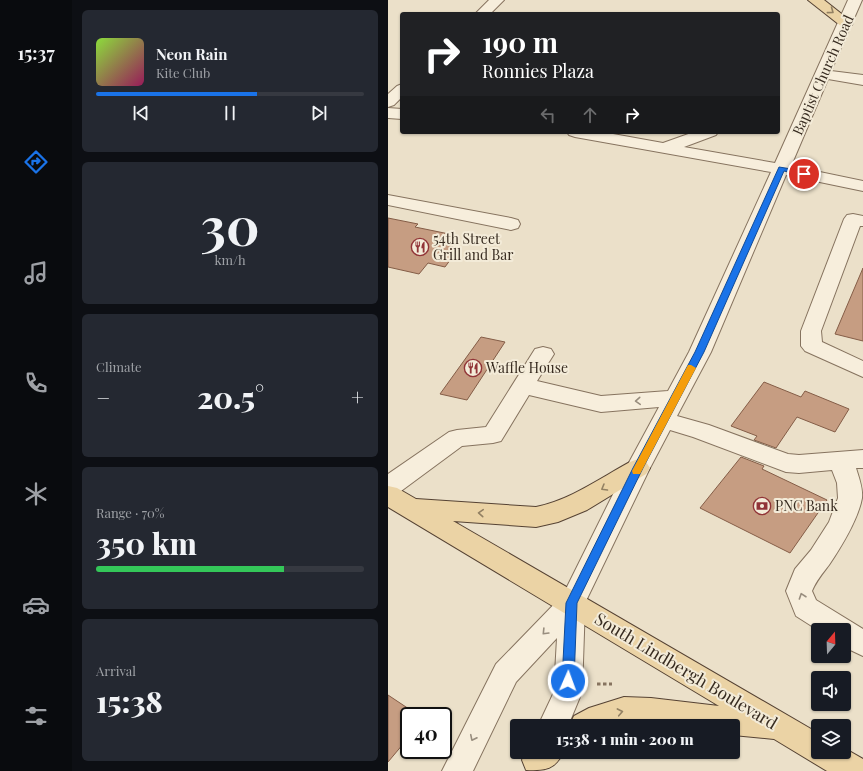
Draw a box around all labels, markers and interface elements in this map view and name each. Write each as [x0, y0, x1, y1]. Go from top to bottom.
one-way arrow [826, 6, 833, 13]
street label: Baptist Church Road [787, 12, 858, 138]
text: 190 m [482, 23, 558, 60]
icon: right [416, 28, 468, 80]
text: 15:37 [17, 41, 55, 65]
text: Neon Rain [156, 44, 227, 64]
text: Ronnies Plaza [482, 59, 594, 83]
text: Kite Club [156, 64, 210, 81]
icon: previous [130, 102, 152, 124]
icon: pause [219, 102, 241, 124]
icon: next [308, 102, 330, 124]
icon: left [537, 104, 559, 126]
icon: ahead [579, 104, 601, 126]
icon: right [621, 104, 643, 126]
icon: directions [22, 148, 50, 176]
pin [787, 157, 821, 191]
icon: arrive [793, 163, 815, 185]
text: 30 [201, 190, 259, 259]
place label: 54th Street Grill and Bar [433, 229, 514, 264]
restaurant icon: 54th Street Grill and Bar [410, 237, 430, 257]
text: km/h [214, 251, 246, 268]
icon: music [22, 259, 50, 287]
text: Climate [96, 358, 142, 375]
restaurant icon: Waffle House [463, 358, 483, 378]
place label: Waffle House [485, 358, 568, 377]
icon: phone [22, 369, 50, 397]
text: 20.5° [197, 377, 264, 417]
text: − [96, 382, 110, 412]
text: + [351, 382, 364, 412]
one-way arrow [635, 396, 641, 405]
icon: climate [22, 480, 50, 508]
one-way arrow [601, 483, 608, 490]
bank icon: PNC Bank [752, 496, 772, 516]
place label: PNC Bank [775, 496, 838, 515]
text: Range · 70% [96, 504, 164, 521]
one-way arrow [478, 509, 484, 517]
text: 350 km [96, 523, 197, 563]
icon: car [22, 591, 50, 619]
one-way arrow [798, 593, 807, 600]
street label: South Lindbergh Boulevard [591, 607, 782, 734]
north arrow [811, 623, 851, 663]
map controls [811, 623, 851, 759]
one-way arrow [542, 627, 550, 635]
position arrow [547, 660, 589, 702]
text: Arrival [96, 662, 136, 679]
button: sound [811, 671, 851, 711]
text: 15:38 [96, 681, 163, 721]
icon: filters [22, 702, 50, 730]
speed limit sign: 40 [400, 707, 452, 759]
one-way arrow [617, 709, 623, 717]
button: layers [811, 719, 851, 759]
text: 15:38 · 1 min · 200 m [556, 729, 694, 749]
one-way arrow [470, 734, 478, 742]

